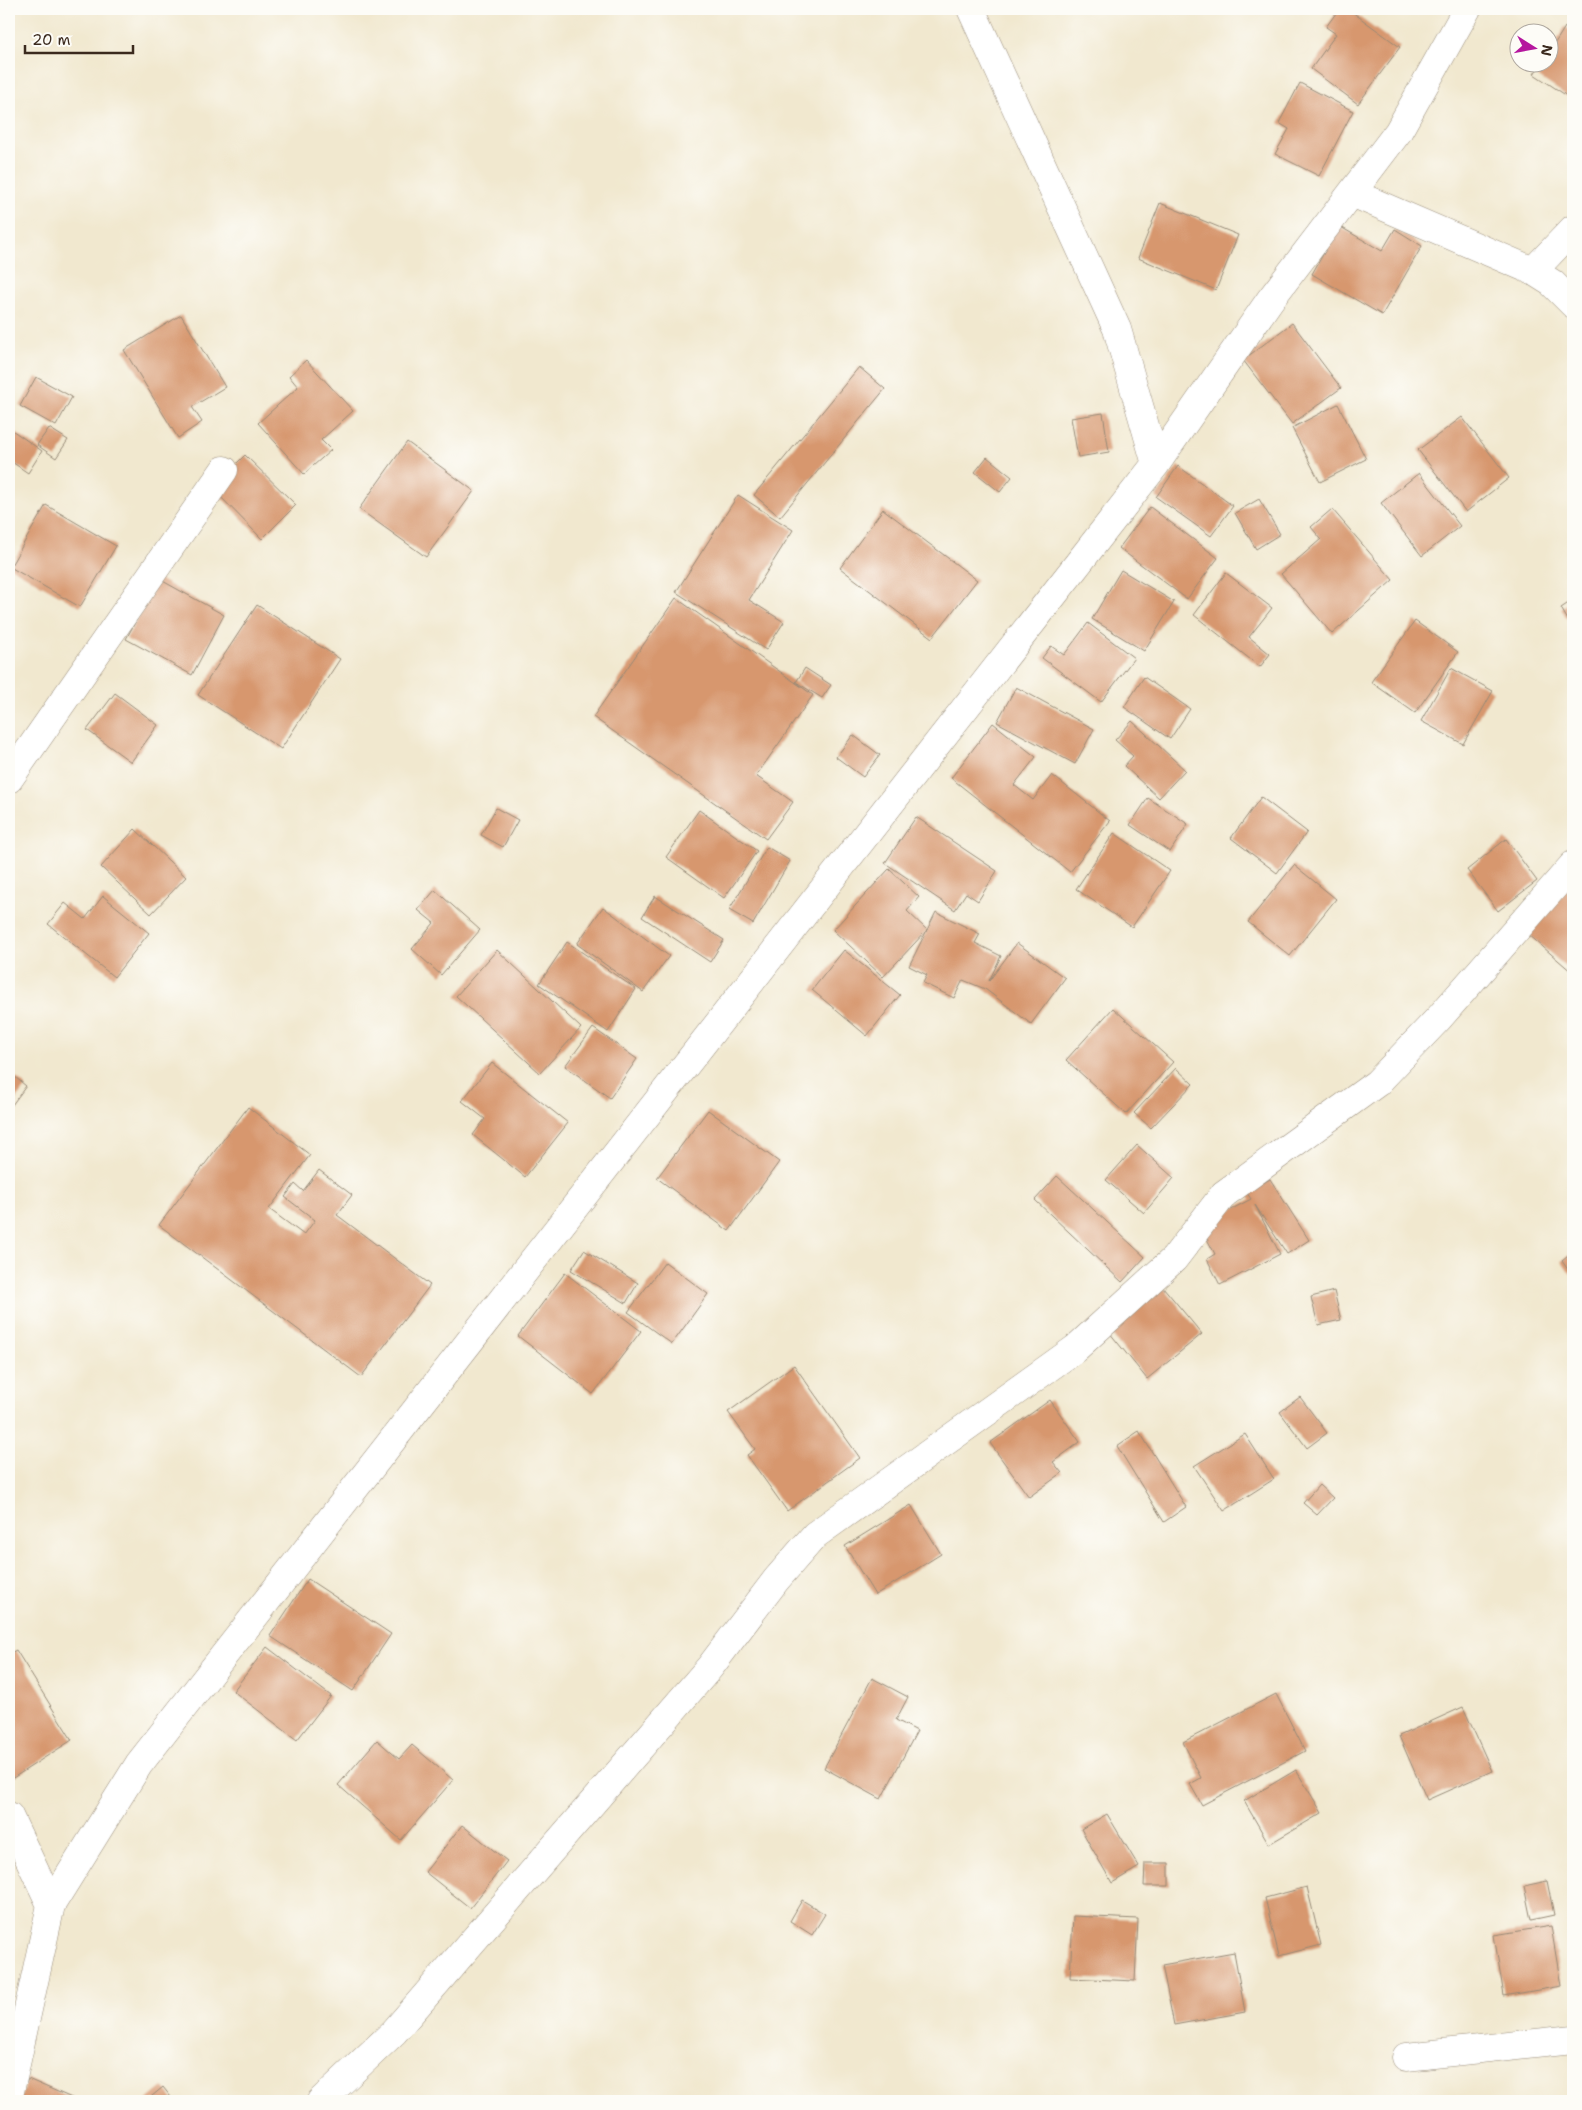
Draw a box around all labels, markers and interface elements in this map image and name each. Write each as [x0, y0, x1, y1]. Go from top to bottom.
scale bar [25, 22, 132, 54]
north arrow [1510, 22, 1560, 72]
text: 20 m [32, 30, 71, 50]
text: N [1537, 43, 1557, 58]

